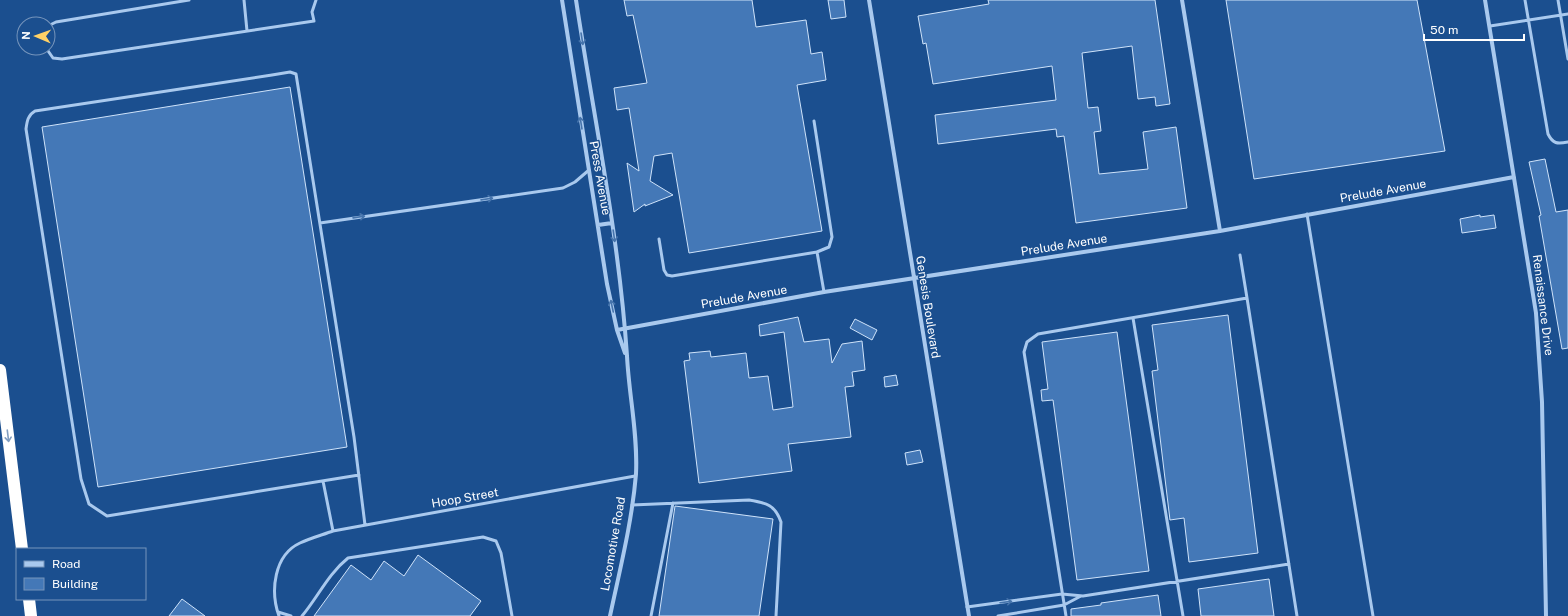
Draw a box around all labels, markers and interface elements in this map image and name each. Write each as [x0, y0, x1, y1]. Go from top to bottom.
north arrow [16, 16, 56, 56]
scale bar [1424, 16, 1524, 42]
text: 50 m [1430, 23, 1458, 37]
text: N [20, 31, 32, 40]
one-way arrow [578, 32, 586, 45]
one-way arrow [577, 117, 585, 130]
street label: Press Avenue [587, 140, 613, 216]
street label: Prelude Avenue [1339, 176, 1427, 205]
one-way arrow [481, 195, 494, 203]
one-way arrow [352, 213, 365, 221]
one-way arrow [610, 229, 618, 242]
street label: Prelude Avenue [1020, 231, 1108, 259]
street label: Renaissance Drive [1530, 254, 1556, 357]
street label: Genesis Boulevard [913, 255, 943, 359]
street label: Prelude Avenue [700, 282, 788, 311]
one-way arrow [608, 300, 616, 313]
one-way arrow [4, 429, 12, 442]
street label: Hoop Street [430, 485, 500, 511]
street label: Locomotive Road [598, 496, 628, 592]
legend [16, 548, 146, 600]
text: Road [52, 557, 80, 571]
text: Building [52, 577, 98, 591]
one-way arrow [999, 598, 1012, 606]

